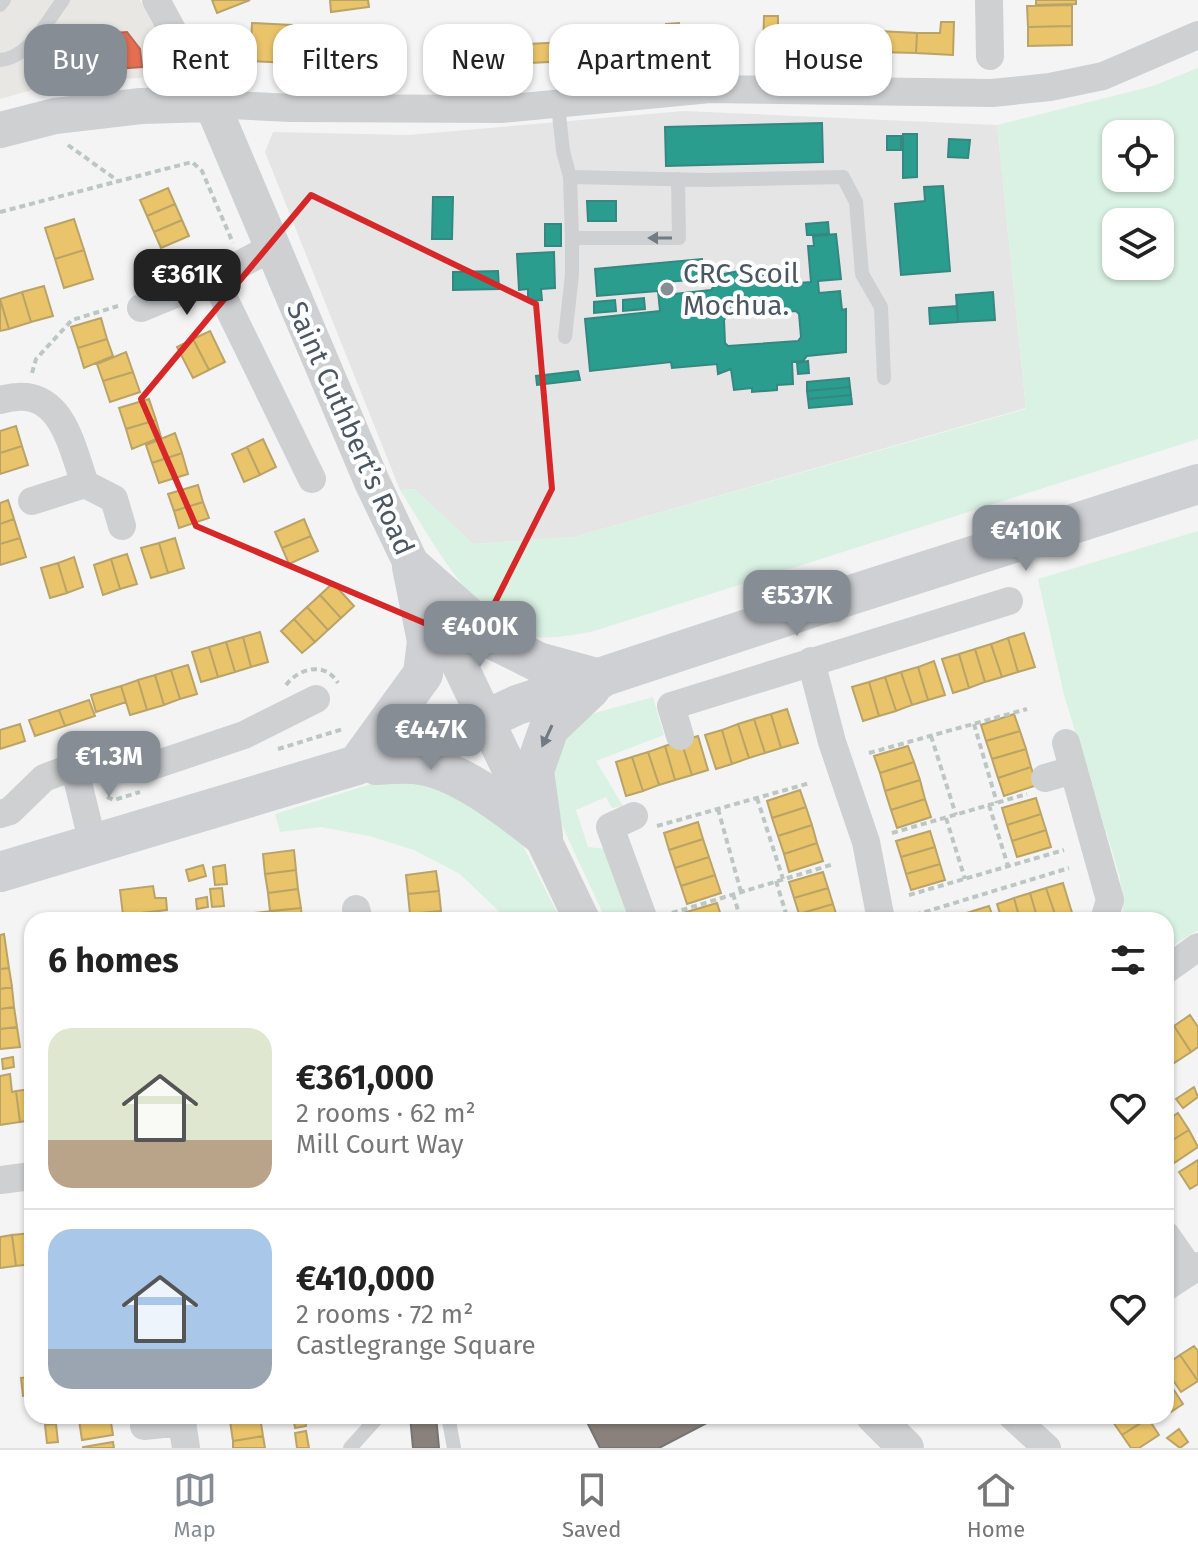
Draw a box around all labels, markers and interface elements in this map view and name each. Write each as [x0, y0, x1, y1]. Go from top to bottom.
chip: Buy [24, 24, 127, 96]
chip: Rent [143, 24, 257, 96]
chip: Filters [273, 24, 407, 96]
chip: New [423, 24, 533, 96]
chip: Apartment [549, 24, 739, 96]
chip: House [755, 24, 892, 96]
map controls [1102, 120, 1174, 280]
button: locate [1102, 120, 1174, 192]
button: layers [1102, 208, 1174, 280]
one-way arrow [647, 232, 672, 244]
pin: €361K [131, 249, 243, 317]
place label: CRC Scoil Mochua. [683, 257, 799, 322]
text: €361K [152, 259, 222, 290]
marker: CRC Scoil Mochua. [658, 280, 676, 298]
street label: Saint Cuthbert’s Road [280, 296, 421, 560]
pin: €410K [970, 505, 1082, 573]
text: €410K [990, 515, 1062, 546]
pin: €537K [741, 570, 853, 638]
text: €537K [761, 580, 833, 611]
pin: €400K [424, 601, 536, 669]
text: €400K [442, 611, 518, 642]
pin: €447K [375, 704, 487, 772]
text: €447K [395, 714, 467, 745]
one-way arrow [541, 724, 554, 747]
pin: €1.3M [53, 731, 165, 799]
text: €1.3M [75, 741, 143, 772]
icon: filters [1106, 938, 1150, 982]
text: 6 homes [48, 940, 179, 981]
text: €361,000 [296, 1057, 434, 1098]
icon: home [112, 1060, 208, 1156]
icon: heart [1106, 1086, 1150, 1130]
text: 2 rooms · 62 m² [296, 1098, 476, 1129]
text: Mill Court Way [296, 1129, 464, 1160]
text: €410,000 [296, 1258, 435, 1299]
icon: home [112, 1261, 208, 1357]
icon: heart [1106, 1287, 1150, 1331]
text: 2 rooms · 72 m² [296, 1299, 473, 1330]
text: Castlegrange Square [296, 1330, 536, 1361]
tab: Map [173, 1468, 217, 1543]
tab: Saved [562, 1468, 621, 1543]
tab: Home [967, 1468, 1025, 1543]

